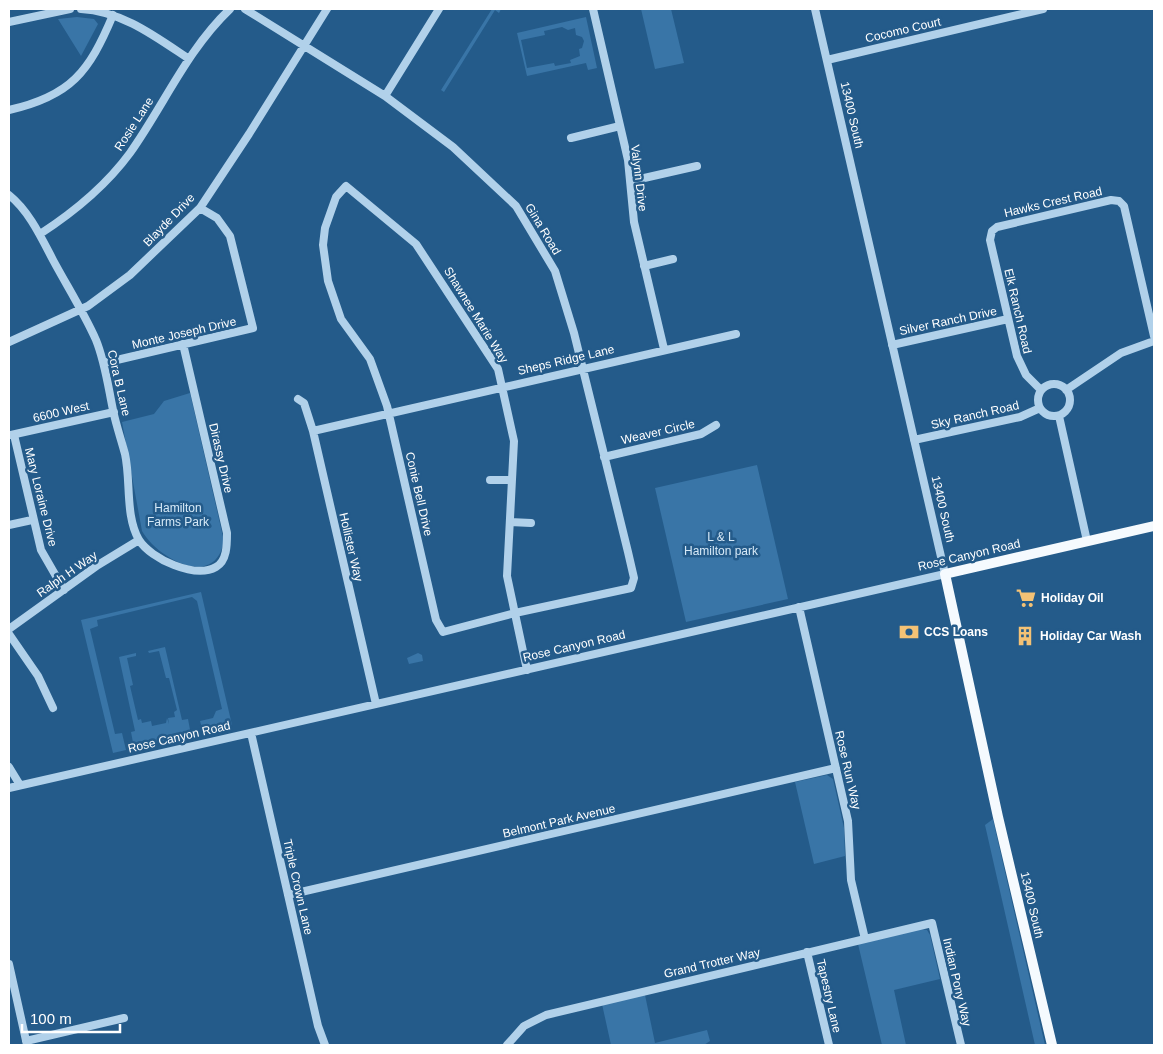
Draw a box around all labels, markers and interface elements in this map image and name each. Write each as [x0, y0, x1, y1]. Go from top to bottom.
street label: Cocomo Court [864, 14, 943, 46]
street label: 13400 South [838, 80, 866, 150]
street label: Rosie Lane [112, 94, 157, 153]
street label: Valynn Drive [628, 144, 650, 212]
street label: Hawks Crest Road [1003, 184, 1103, 220]
street label: Blayde Drive [140, 190, 198, 249]
street label: Gina Road [522, 201, 564, 257]
street label: Shawnee Marie Way [441, 265, 511, 365]
street label: Elk Ranch Road [1001, 267, 1035, 355]
street label: Silver Ranch Drive [898, 304, 998, 338]
street label: Monte Joseph Drive [130, 314, 238, 352]
street label: Sheps Ridge Lane [516, 342, 616, 378]
street label: Cora B Lane [105, 349, 133, 418]
street label: Sky Ranch Road [930, 398, 1020, 432]
street label: 6600 West [32, 399, 91, 425]
street label: Weaver Circle [620, 417, 696, 447]
street label: Dirassy Drive [206, 422, 236, 495]
street label: Mary Loraine Drive [22, 446, 60, 548]
street label: Conie Bell Drive [403, 451, 436, 538]
street label: 13400 South [929, 474, 957, 544]
park label: Hamilton Farms Park [147, 501, 210, 529]
street label: Hollister Way [336, 511, 366, 583]
park label: L & L Hamilton park [684, 530, 759, 558]
street label: Rose Canyon Road [916, 536, 1022, 574]
street label: Ralph H Way [34, 548, 100, 600]
supermarket icon: Holiday Oil [1015, 587, 1037, 609]
place label: Holiday Oil [1041, 591, 1104, 605]
bank icon: CCS Loans [898, 621, 920, 643]
place label: CCS Loans [924, 625, 988, 639]
building icon: Holiday Car Wash [1014, 625, 1036, 647]
street label: Rose Canyon Road [521, 627, 627, 665]
place label: Holiday Car Wash [1040, 629, 1142, 643]
street label: Rose Canyon Road [126, 718, 232, 756]
street label: Rose Run Way [832, 729, 864, 811]
street label: Belmont Park Avenue [501, 801, 617, 841]
street label: Triple Crown Lane [280, 838, 316, 936]
street label: 13400 South [1018, 870, 1046, 940]
street label: Indian Pony Way [940, 936, 974, 1028]
street label: Grand Trotter Way [663, 945, 761, 981]
street label: Tapestry Lane [814, 958, 844, 1035]
scale bar [22, 1002, 120, 1034]
text: 100 m [30, 1010, 72, 1027]

